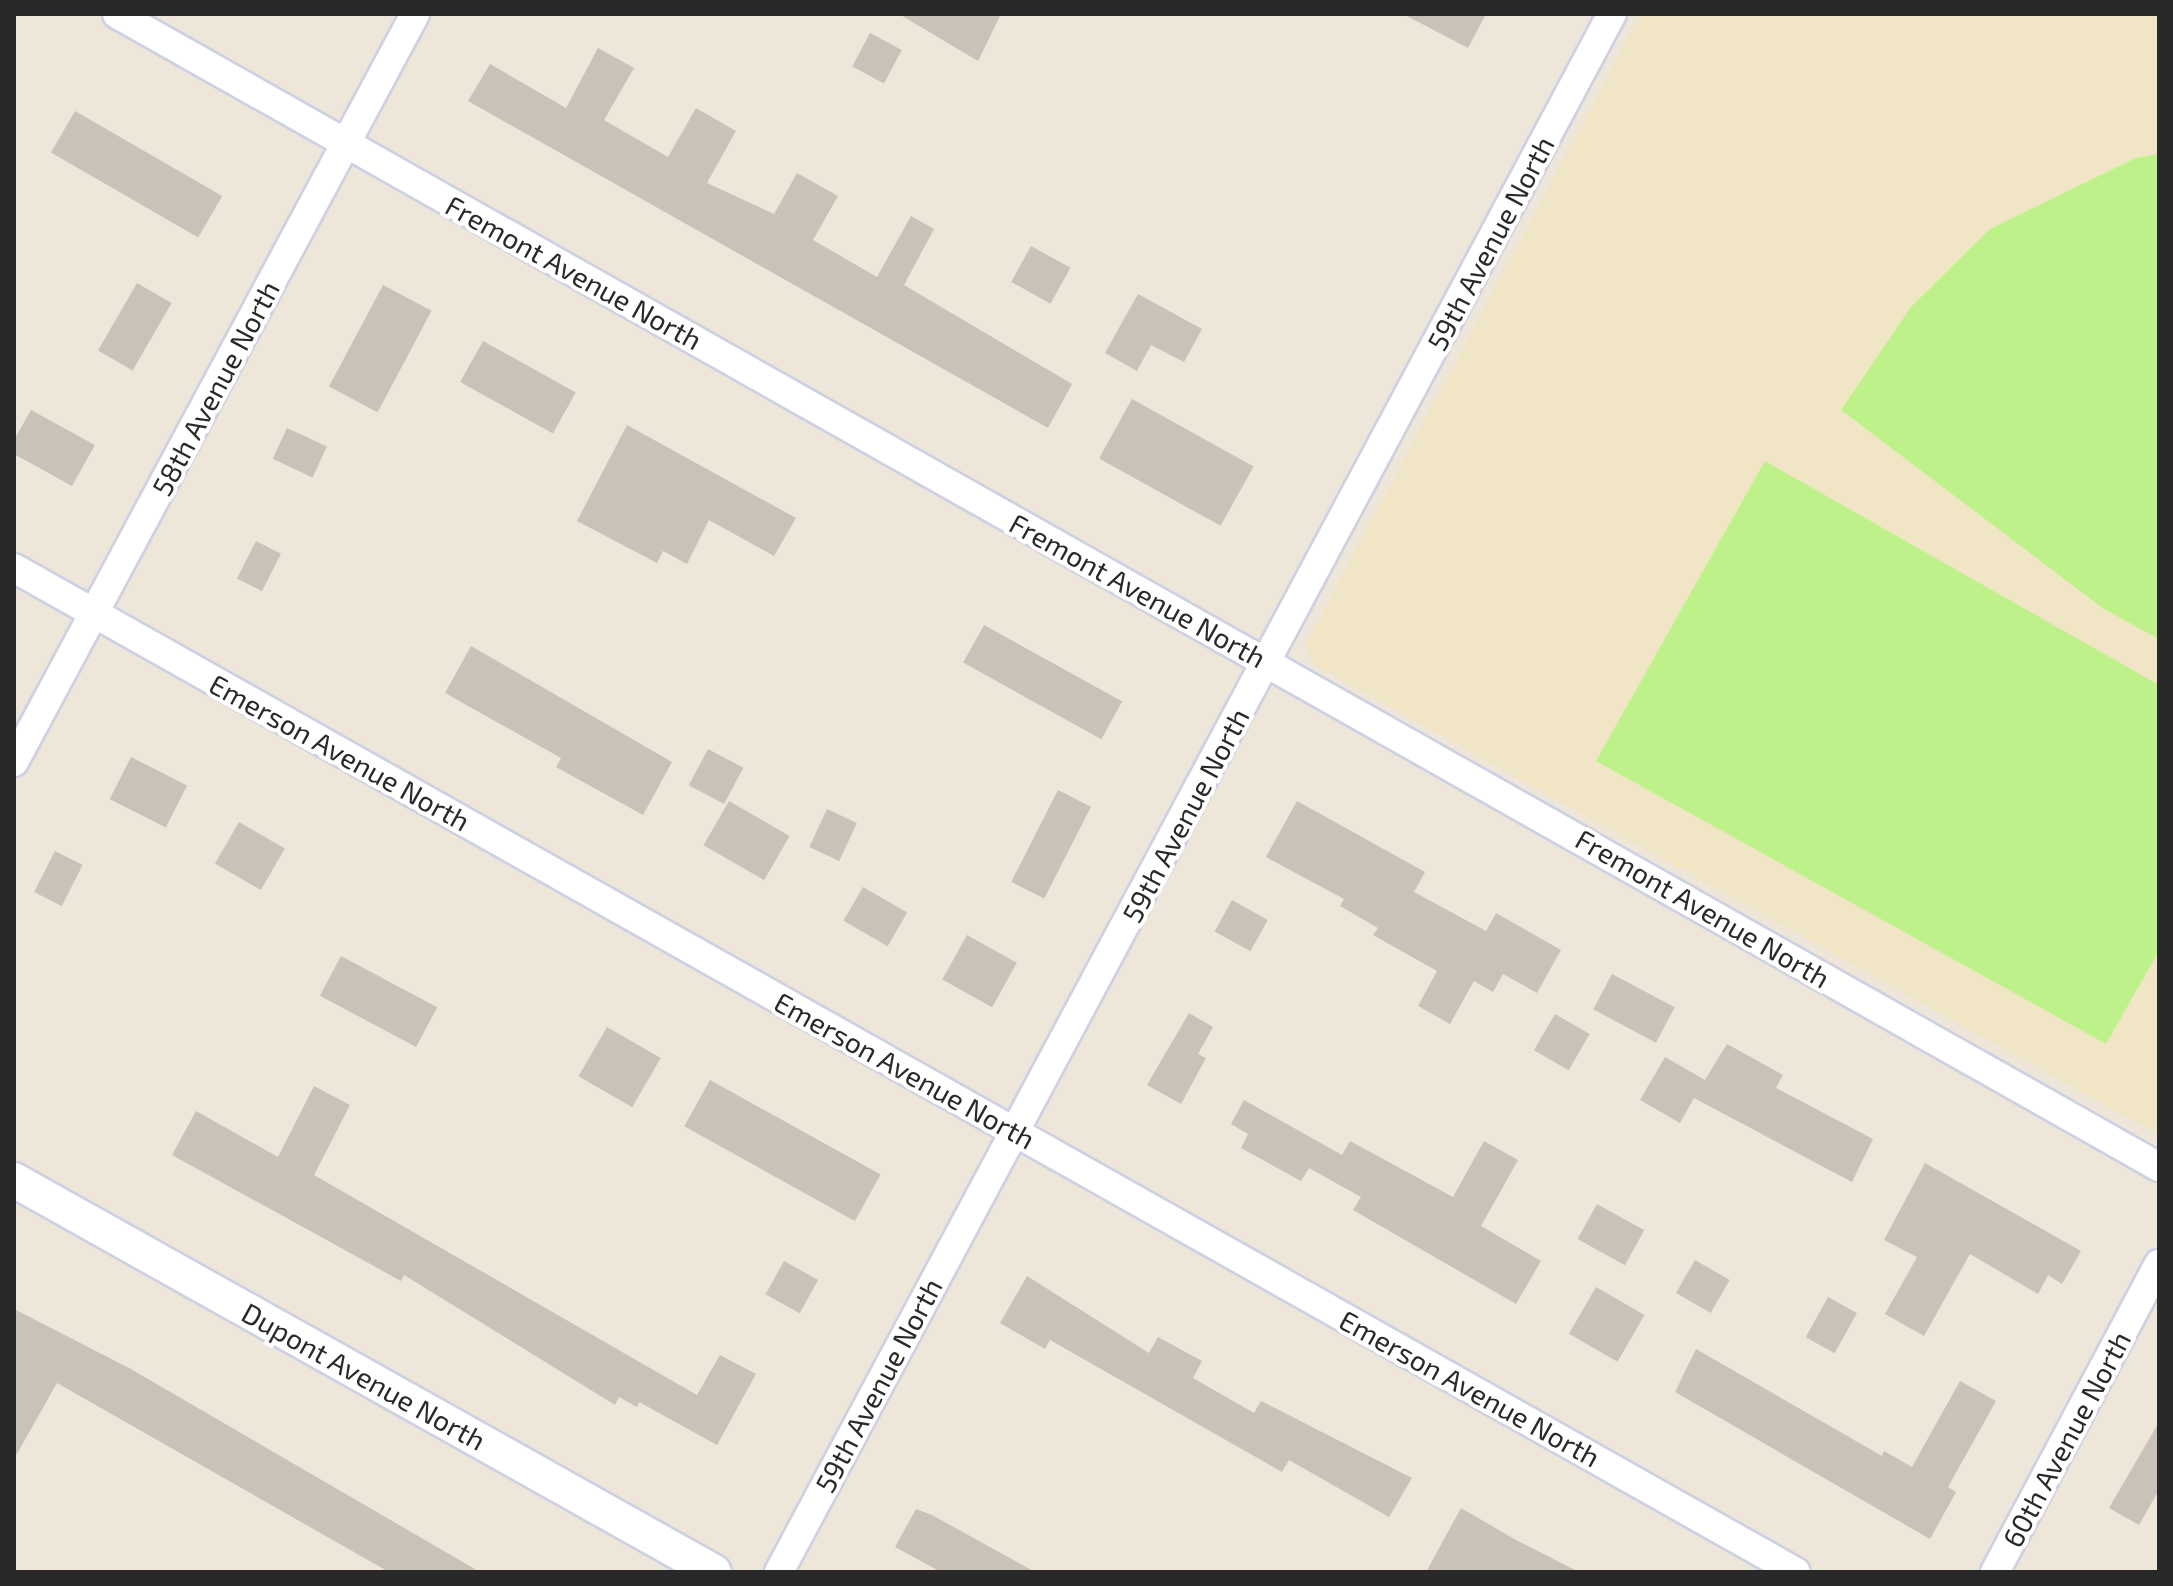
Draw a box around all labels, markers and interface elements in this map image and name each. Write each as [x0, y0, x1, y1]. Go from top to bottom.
street label: 59th Avenue North [1419, 130, 1561, 356]
street label: Fremont Avenue North [440, 187, 708, 357]
street label: 58th Avenue North [144, 275, 286, 501]
street label: Fremont Avenue North [1004, 505, 1272, 675]
street label: Emerson Avenue North [204, 666, 476, 838]
street label: 59th Avenue North [1114, 702, 1256, 928]
street label: Fremont Avenue North [1570, 821, 1836, 995]
street label: Emerson Avenue North [769, 984, 1041, 1156]
street label: 59th Avenue North [807, 1272, 949, 1498]
street label: Dupont Avenue North [236, 1295, 492, 1457]
street label: Emerson Avenue North [1334, 1302, 1606, 1474]
street label: 60th Avenue North [1995, 1325, 2137, 1553]

